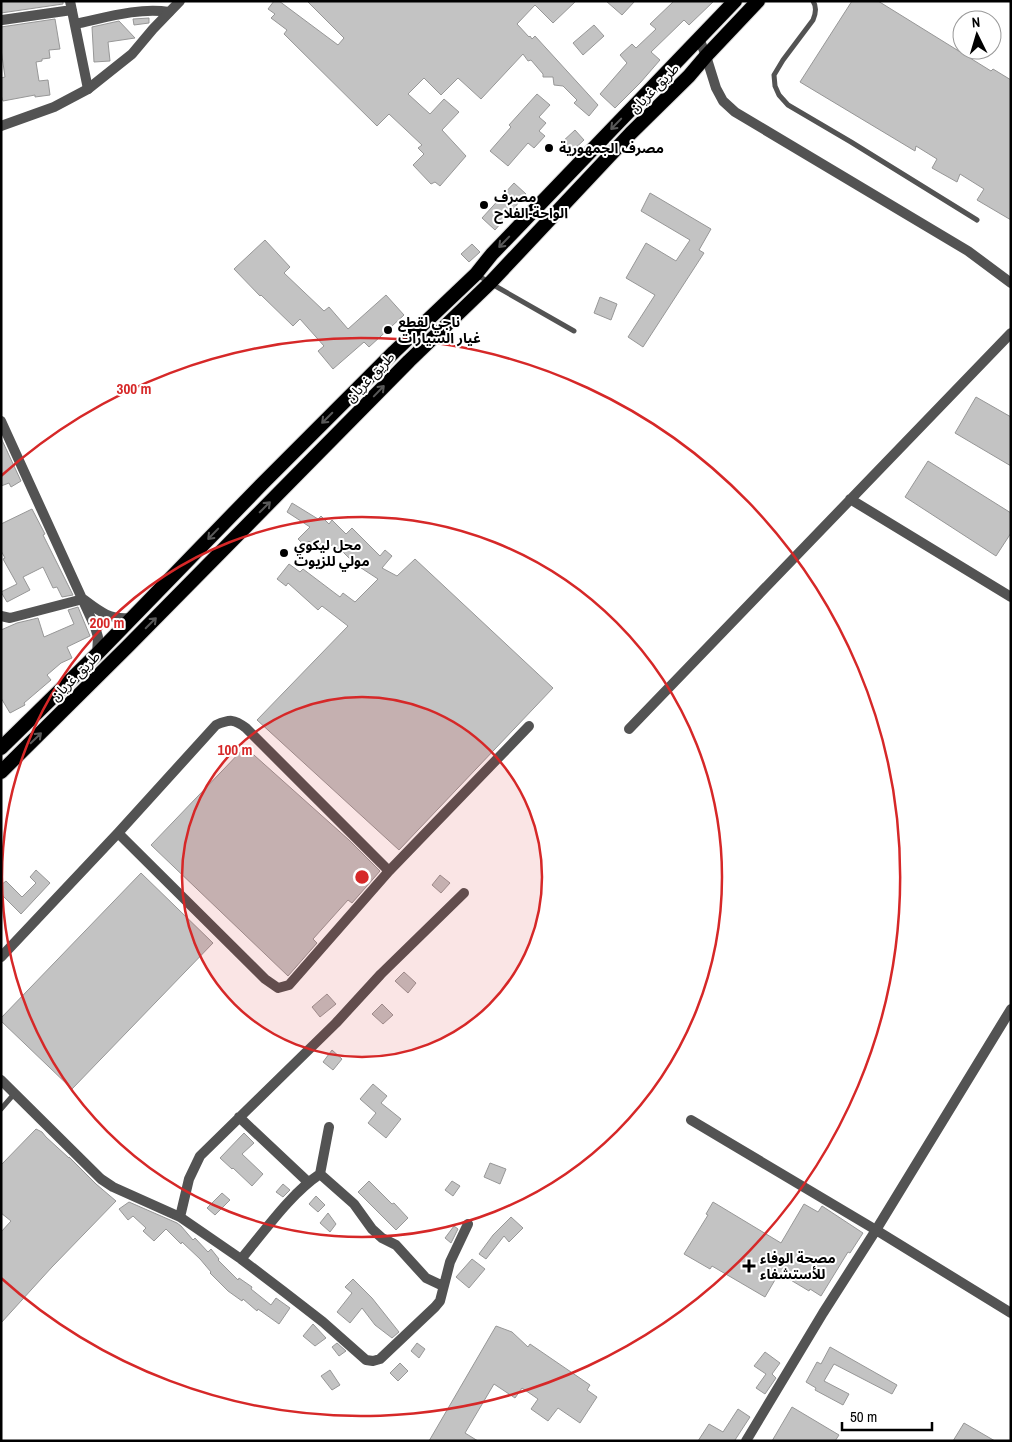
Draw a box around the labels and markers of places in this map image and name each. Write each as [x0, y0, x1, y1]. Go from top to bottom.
place label: مصرف الجمهورية [559, 139, 664, 157]
marker: مصرف الجمهورية [543, 142, 555, 154]
place label: مصرف الواحة-الفلاح [494, 188, 568, 224]
marker: مصرف الواحة-الفلاح [478, 199, 490, 211]
place label: ناجي لقطع غيار السيارات [398, 313, 481, 347]
marker: ناجي لقطع غيار السيارات [382, 324, 394, 336]
place label: محل ليكوي مولي للزيوت [294, 536, 370, 572]
marker: محل ليكوي مولي للزيوت [278, 547, 290, 559]
centre of rings [353, 868, 371, 886]
place label: مصحة الوفاء للأستشفاء [760, 1249, 836, 1283]
marker: مصحة الوفاء للأستشفاء [742, 1259, 756, 1273]

